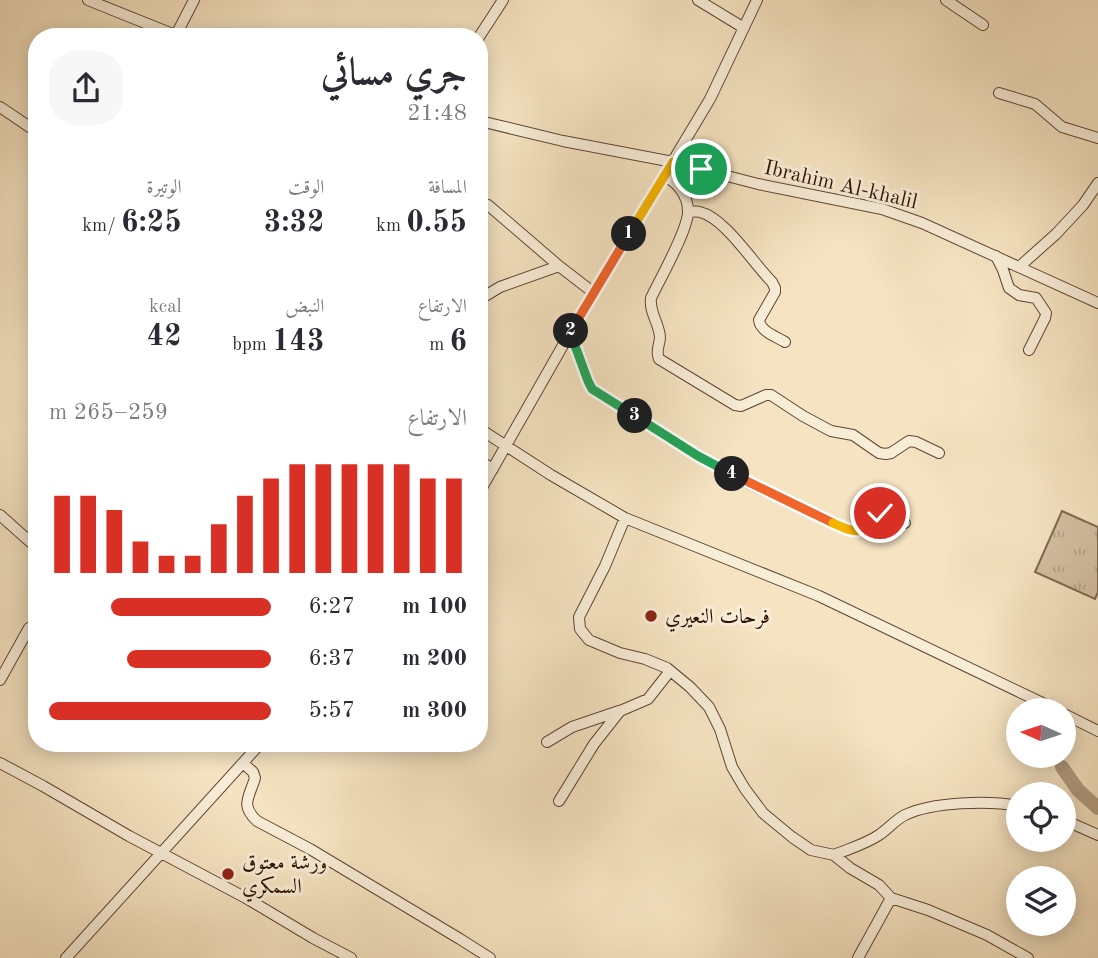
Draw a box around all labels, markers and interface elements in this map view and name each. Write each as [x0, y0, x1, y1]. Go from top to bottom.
button: share [49, 51, 123, 125]
text: جري مسائي [321, 55, 467, 93]
text: 21:48 [407, 102, 467, 125]
pin [671, 139, 731, 199]
icon: arrive [682, 150, 720, 188]
street label: Ibrahim Al-khalil [762, 158, 920, 213]
text: الوتيرة [147, 179, 182, 198]
text: الوقت [288, 179, 324, 198]
text: المسافة [428, 179, 467, 198]
text: 6:25 [121, 208, 182, 238]
text: 3:32 [264, 208, 324, 238]
text: 0.55 [406, 208, 467, 238]
pin: 1 [612, 216, 646, 252]
text: /km [82, 217, 121, 236]
text: km [376, 217, 406, 236]
text: 1 [623, 224, 634, 243]
text: kcal [149, 298, 182, 317]
text: النبض [285, 298, 324, 317]
text: الارتفاع [418, 298, 467, 317]
pin: 2 [554, 314, 588, 348]
text: 2 [565, 321, 576, 340]
text: 42 [147, 322, 182, 352]
text: 143 [272, 327, 324, 357]
text: 6 [450, 327, 467, 357]
text: bpm [232, 336, 272, 355]
text: m [429, 336, 450, 355]
pin: 3 [618, 398, 652, 434]
text: 259–265 m [49, 401, 168, 424]
text: 3 [629, 406, 640, 425]
text: الارتفاع [407, 407, 467, 430]
pin: 4 [714, 456, 750, 491]
text: 4 [726, 464, 737, 483]
pin [850, 483, 910, 543]
icon: check [861, 494, 899, 532]
text: 6:27 [309, 595, 355, 618]
text: 100 m [402, 595, 467, 618]
place label: فرحات النعيري [665, 607, 770, 632]
marker: فرحات النعيري [643, 608, 659, 624]
text: 6:37 [309, 647, 355, 670]
text: 200 m [402, 647, 467, 670]
north arrow [1006, 698, 1076, 768]
map controls [1006, 698, 1076, 936]
text: 5:57 [309, 699, 355, 722]
text: 300 m [402, 699, 467, 722]
button: locate [1006, 782, 1076, 852]
place label: ورشة معتوق السمكري [242, 853, 327, 902]
marker: ورشة معتوق السمكري [220, 866, 236, 882]
button: layers [1006, 866, 1076, 936]

